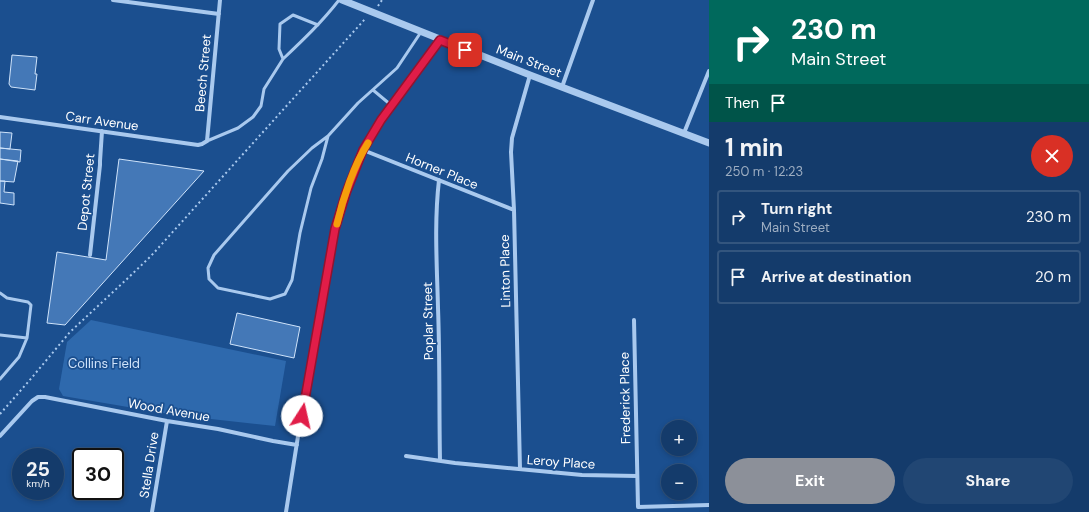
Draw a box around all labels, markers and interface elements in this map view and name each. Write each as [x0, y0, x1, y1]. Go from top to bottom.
text: 230 m [791, 11, 877, 48]
icon: right [725, 16, 777, 68]
street label: Beech Street [191, 33, 215, 113]
pin [448, 33, 482, 67]
icon: arrive [454, 39, 476, 61]
street label: Main Street [494, 41, 564, 81]
text: Main Street [791, 47, 886, 71]
icon: arrive [767, 92, 789, 114]
text: Then [725, 93, 759, 113]
street label: Carr Avenue [64, 107, 140, 135]
text: 1 min [725, 132, 783, 163]
button: close [1031, 135, 1073, 177]
street label: Horner Place [403, 149, 481, 193]
street label: Depot Street [74, 153, 98, 231]
text: 250 m · 12:23 [725, 163, 803, 180]
text: Turn right [761, 199, 832, 219]
icon: right [727, 206, 749, 228]
text: 230 m [1026, 207, 1071, 227]
text: Main Street [761, 219, 830, 236]
street label: Linton Place [496, 234, 514, 308]
icon: arrive [727, 266, 749, 288]
text: Arrive at destination [761, 267, 912, 287]
text: 20 m [1035, 267, 1071, 287]
street label: Poplar Street [419, 282, 437, 360]
street label: Frederick Place [616, 352, 634, 444]
park label: Collins Field [68, 355, 140, 372]
street label: Wood Avenue [127, 394, 211, 426]
position arrow [281, 395, 323, 437]
map controls [661, 420, 697, 500]
button: + [661, 420, 697, 456]
street label: Stella Drive [135, 431, 163, 499]
speed limit sign: 30 [72, 448, 124, 500]
street label: Leroy Place [526, 451, 596, 473]
text: 25 [26, 456, 50, 482]
button: Exit [725, 458, 895, 504]
button: Share [903, 458, 1073, 504]
button: − [661, 464, 697, 500]
text: km/h [26, 477, 50, 490]

